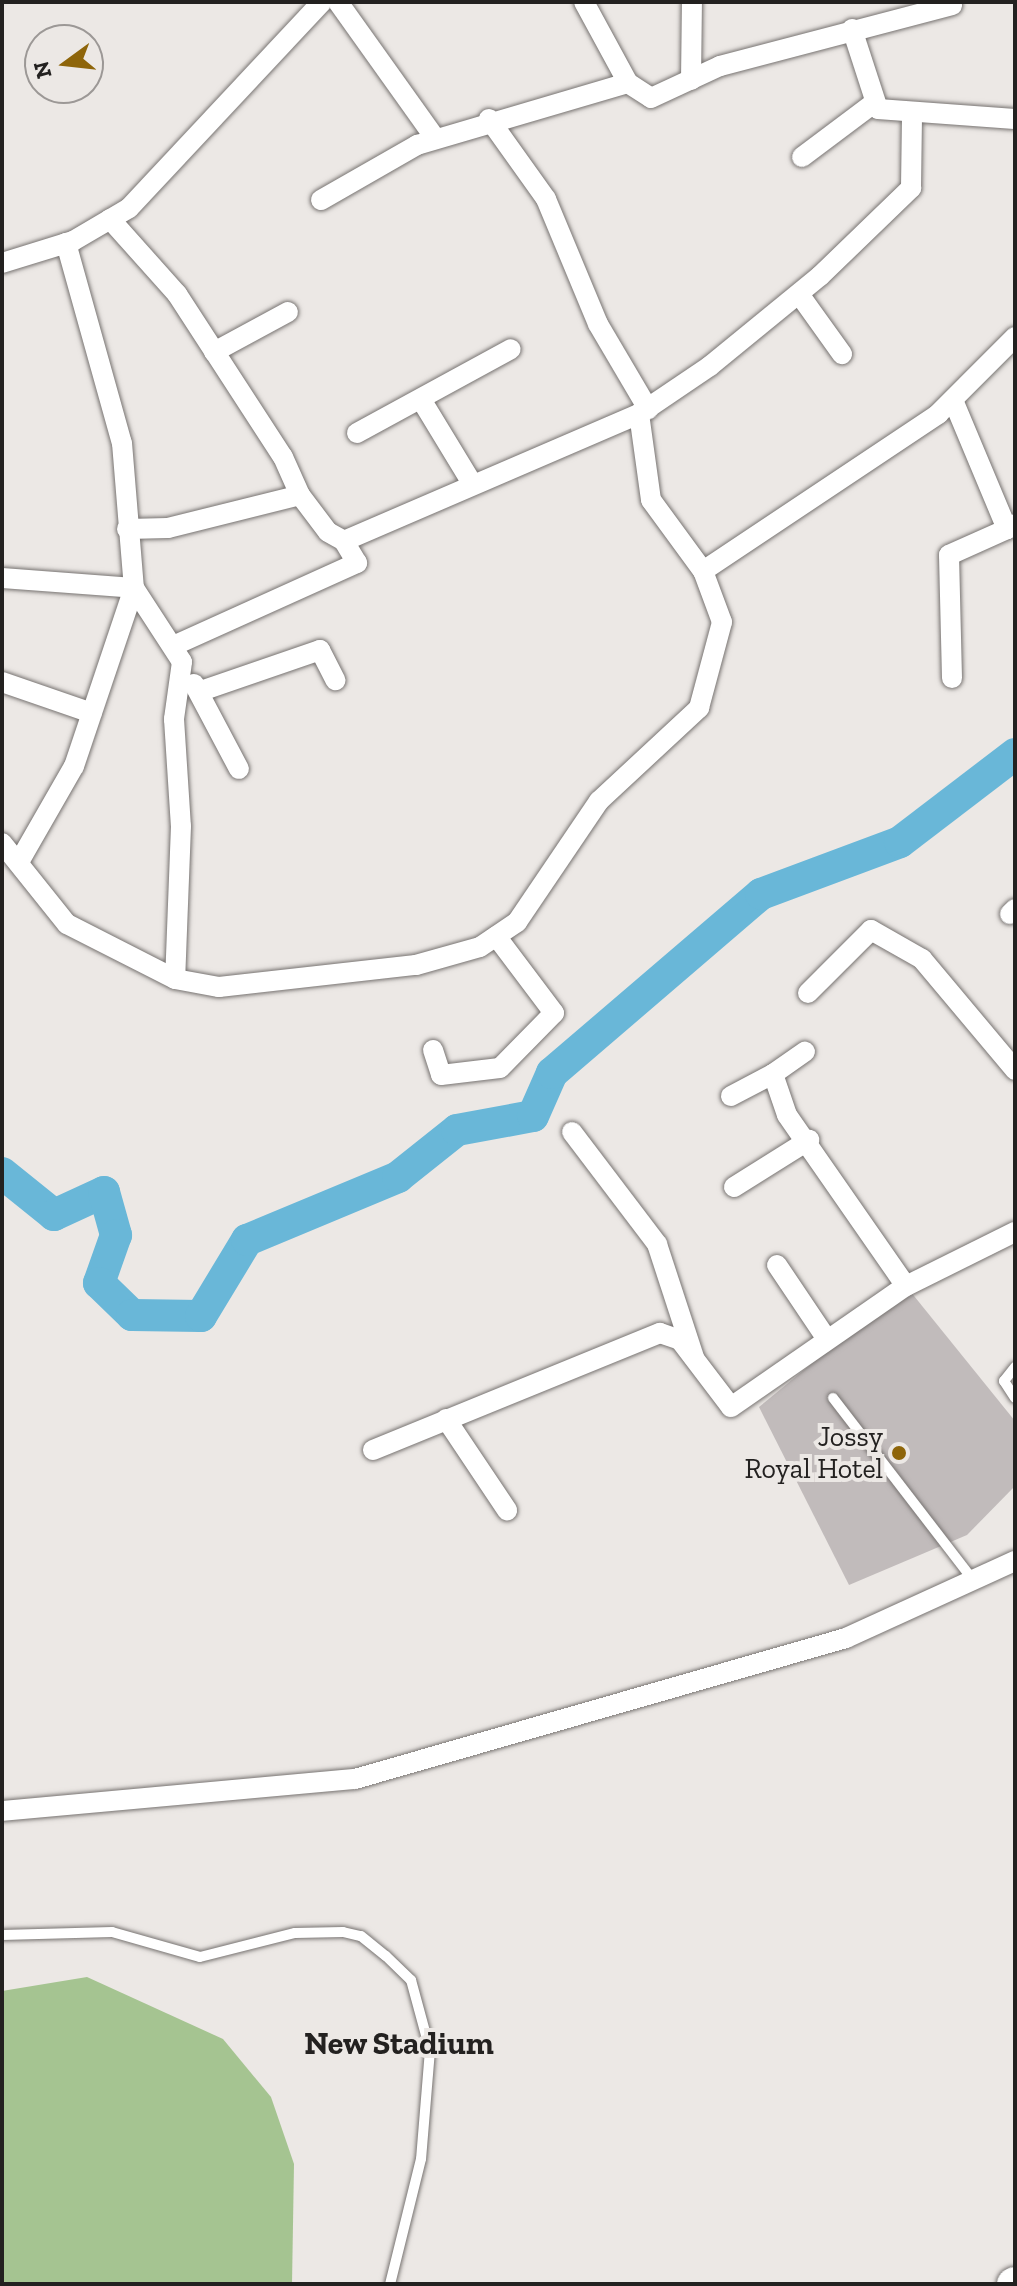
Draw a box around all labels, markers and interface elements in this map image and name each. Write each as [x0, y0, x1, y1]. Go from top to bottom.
north arrow [24, 24, 104, 104]
text: N [27, 58, 57, 81]
place label: Jossy Royal Hotel [745, 1420, 883, 1486]
marker: Jossy Royal Hotel [890, 1444, 908, 1462]
district label: New Stadium [304, 2024, 494, 2062]

